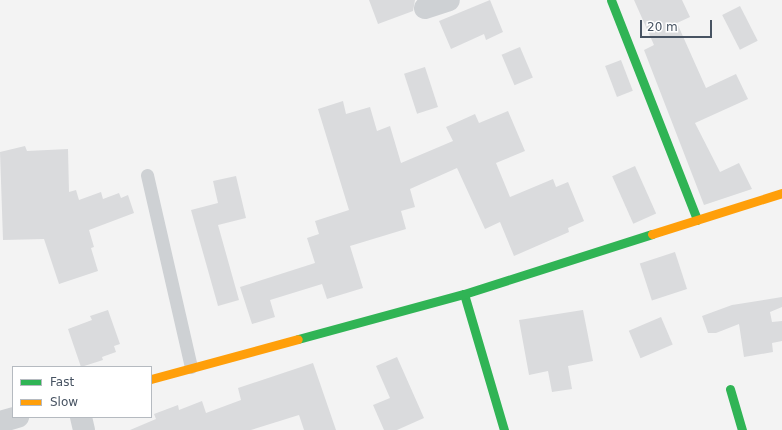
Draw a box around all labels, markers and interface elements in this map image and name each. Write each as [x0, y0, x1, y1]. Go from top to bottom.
scale bar [642, 12, 714, 38]
text: 20 m [647, 20, 678, 34]
legend [12, 366, 152, 418]
text: Fast [50, 375, 74, 389]
text: Slow [50, 395, 78, 409]

